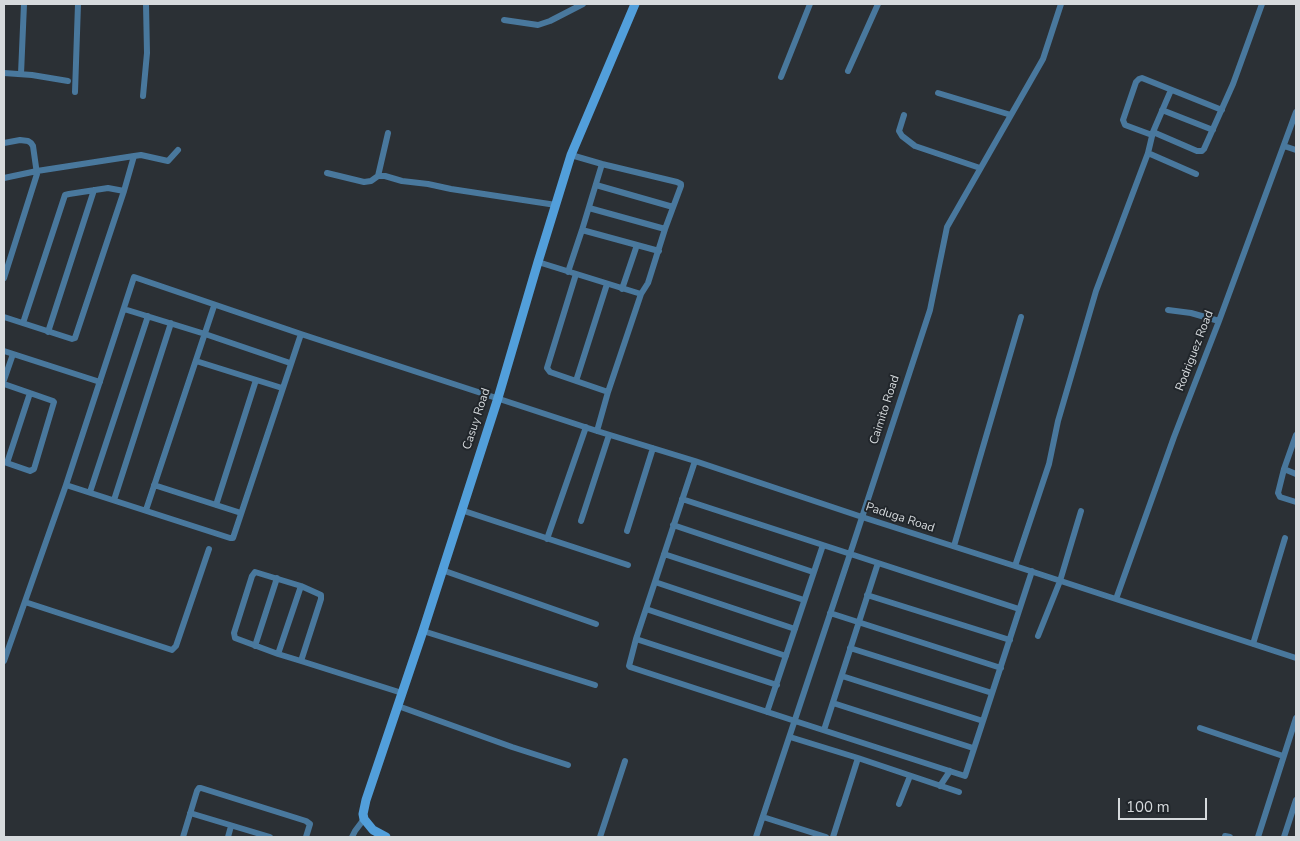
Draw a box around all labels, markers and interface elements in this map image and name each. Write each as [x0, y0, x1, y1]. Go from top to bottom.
street label: Rodriguez Road [1173, 309, 1217, 393]
street label: Caimito Road [867, 374, 903, 446]
street label: Casuy Road [460, 386, 494, 452]
street label: Paduga Road [864, 500, 936, 536]
scale bar [1120, 788, 1209, 820]
text: 100 m [1126, 797, 1170, 817]

